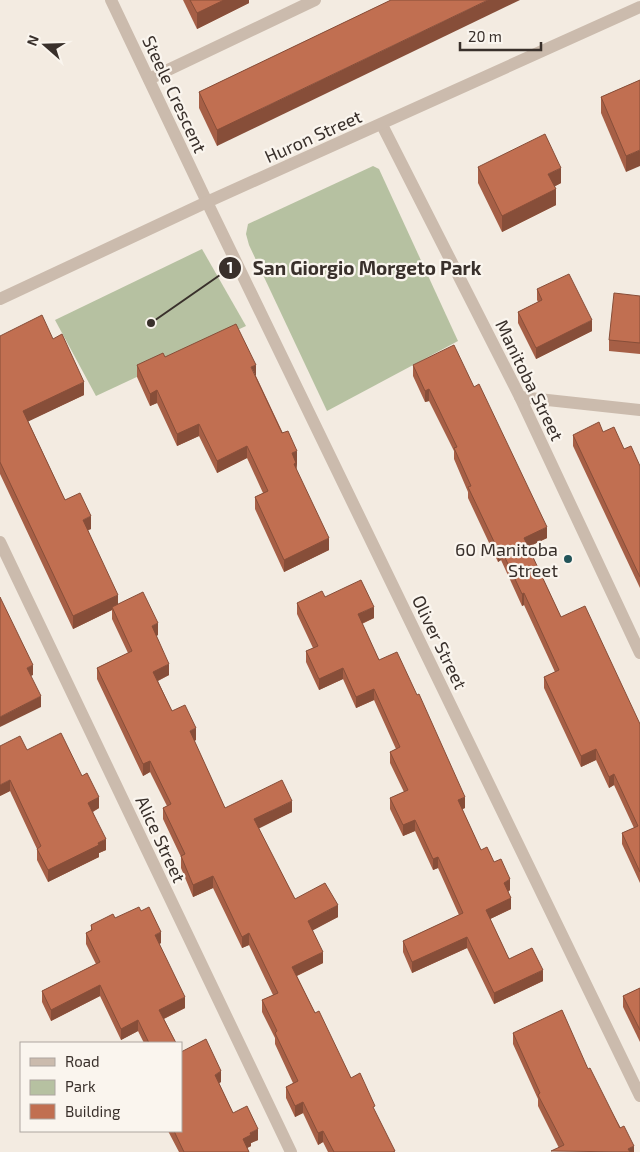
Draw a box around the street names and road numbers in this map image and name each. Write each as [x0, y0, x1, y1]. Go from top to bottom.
street label: Steele Crescent [138, 32, 212, 156]
street label: Huron Street [261, 105, 365, 167]
street label: Manitoba Street [491, 316, 569, 444]
street label: Oliver Street [408, 591, 472, 693]
street label: Alice Street [131, 792, 191, 886]

